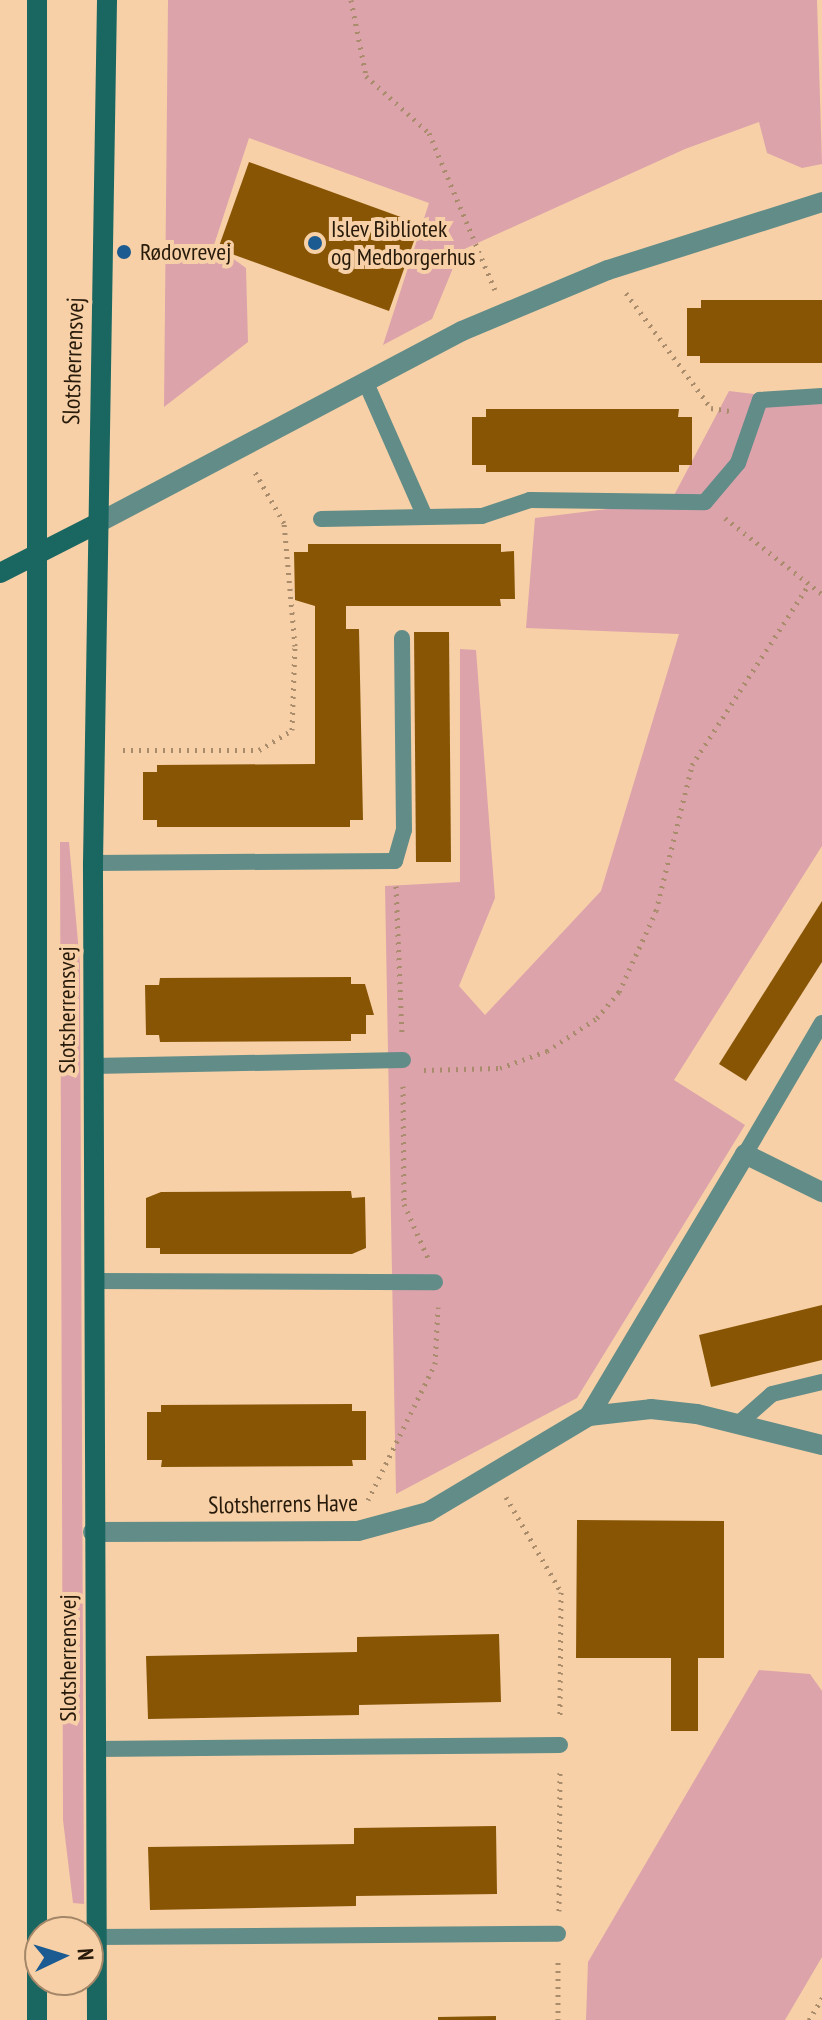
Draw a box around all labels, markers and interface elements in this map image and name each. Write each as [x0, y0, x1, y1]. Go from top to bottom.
place label: Islev Bibliotek og Medborgerhus [331, 215, 476, 271]
marker: Islev Bibliotek og Medborgerhus [306, 234, 324, 252]
place label: Rødovrevej [140, 238, 231, 266]
marker: Rødovrevej [115, 243, 133, 261]
street label: Slotsherrensvej [56, 297, 90, 425]
street label: Slotsherrensvej [53, 946, 81, 1074]
street label: Slotsherrens Have [208, 1488, 358, 1520]
street label: Slotsherrensvej [54, 1594, 82, 1722]
north arrow [24, 1916, 104, 1996]
text: N [72, 1948, 100, 1961]

